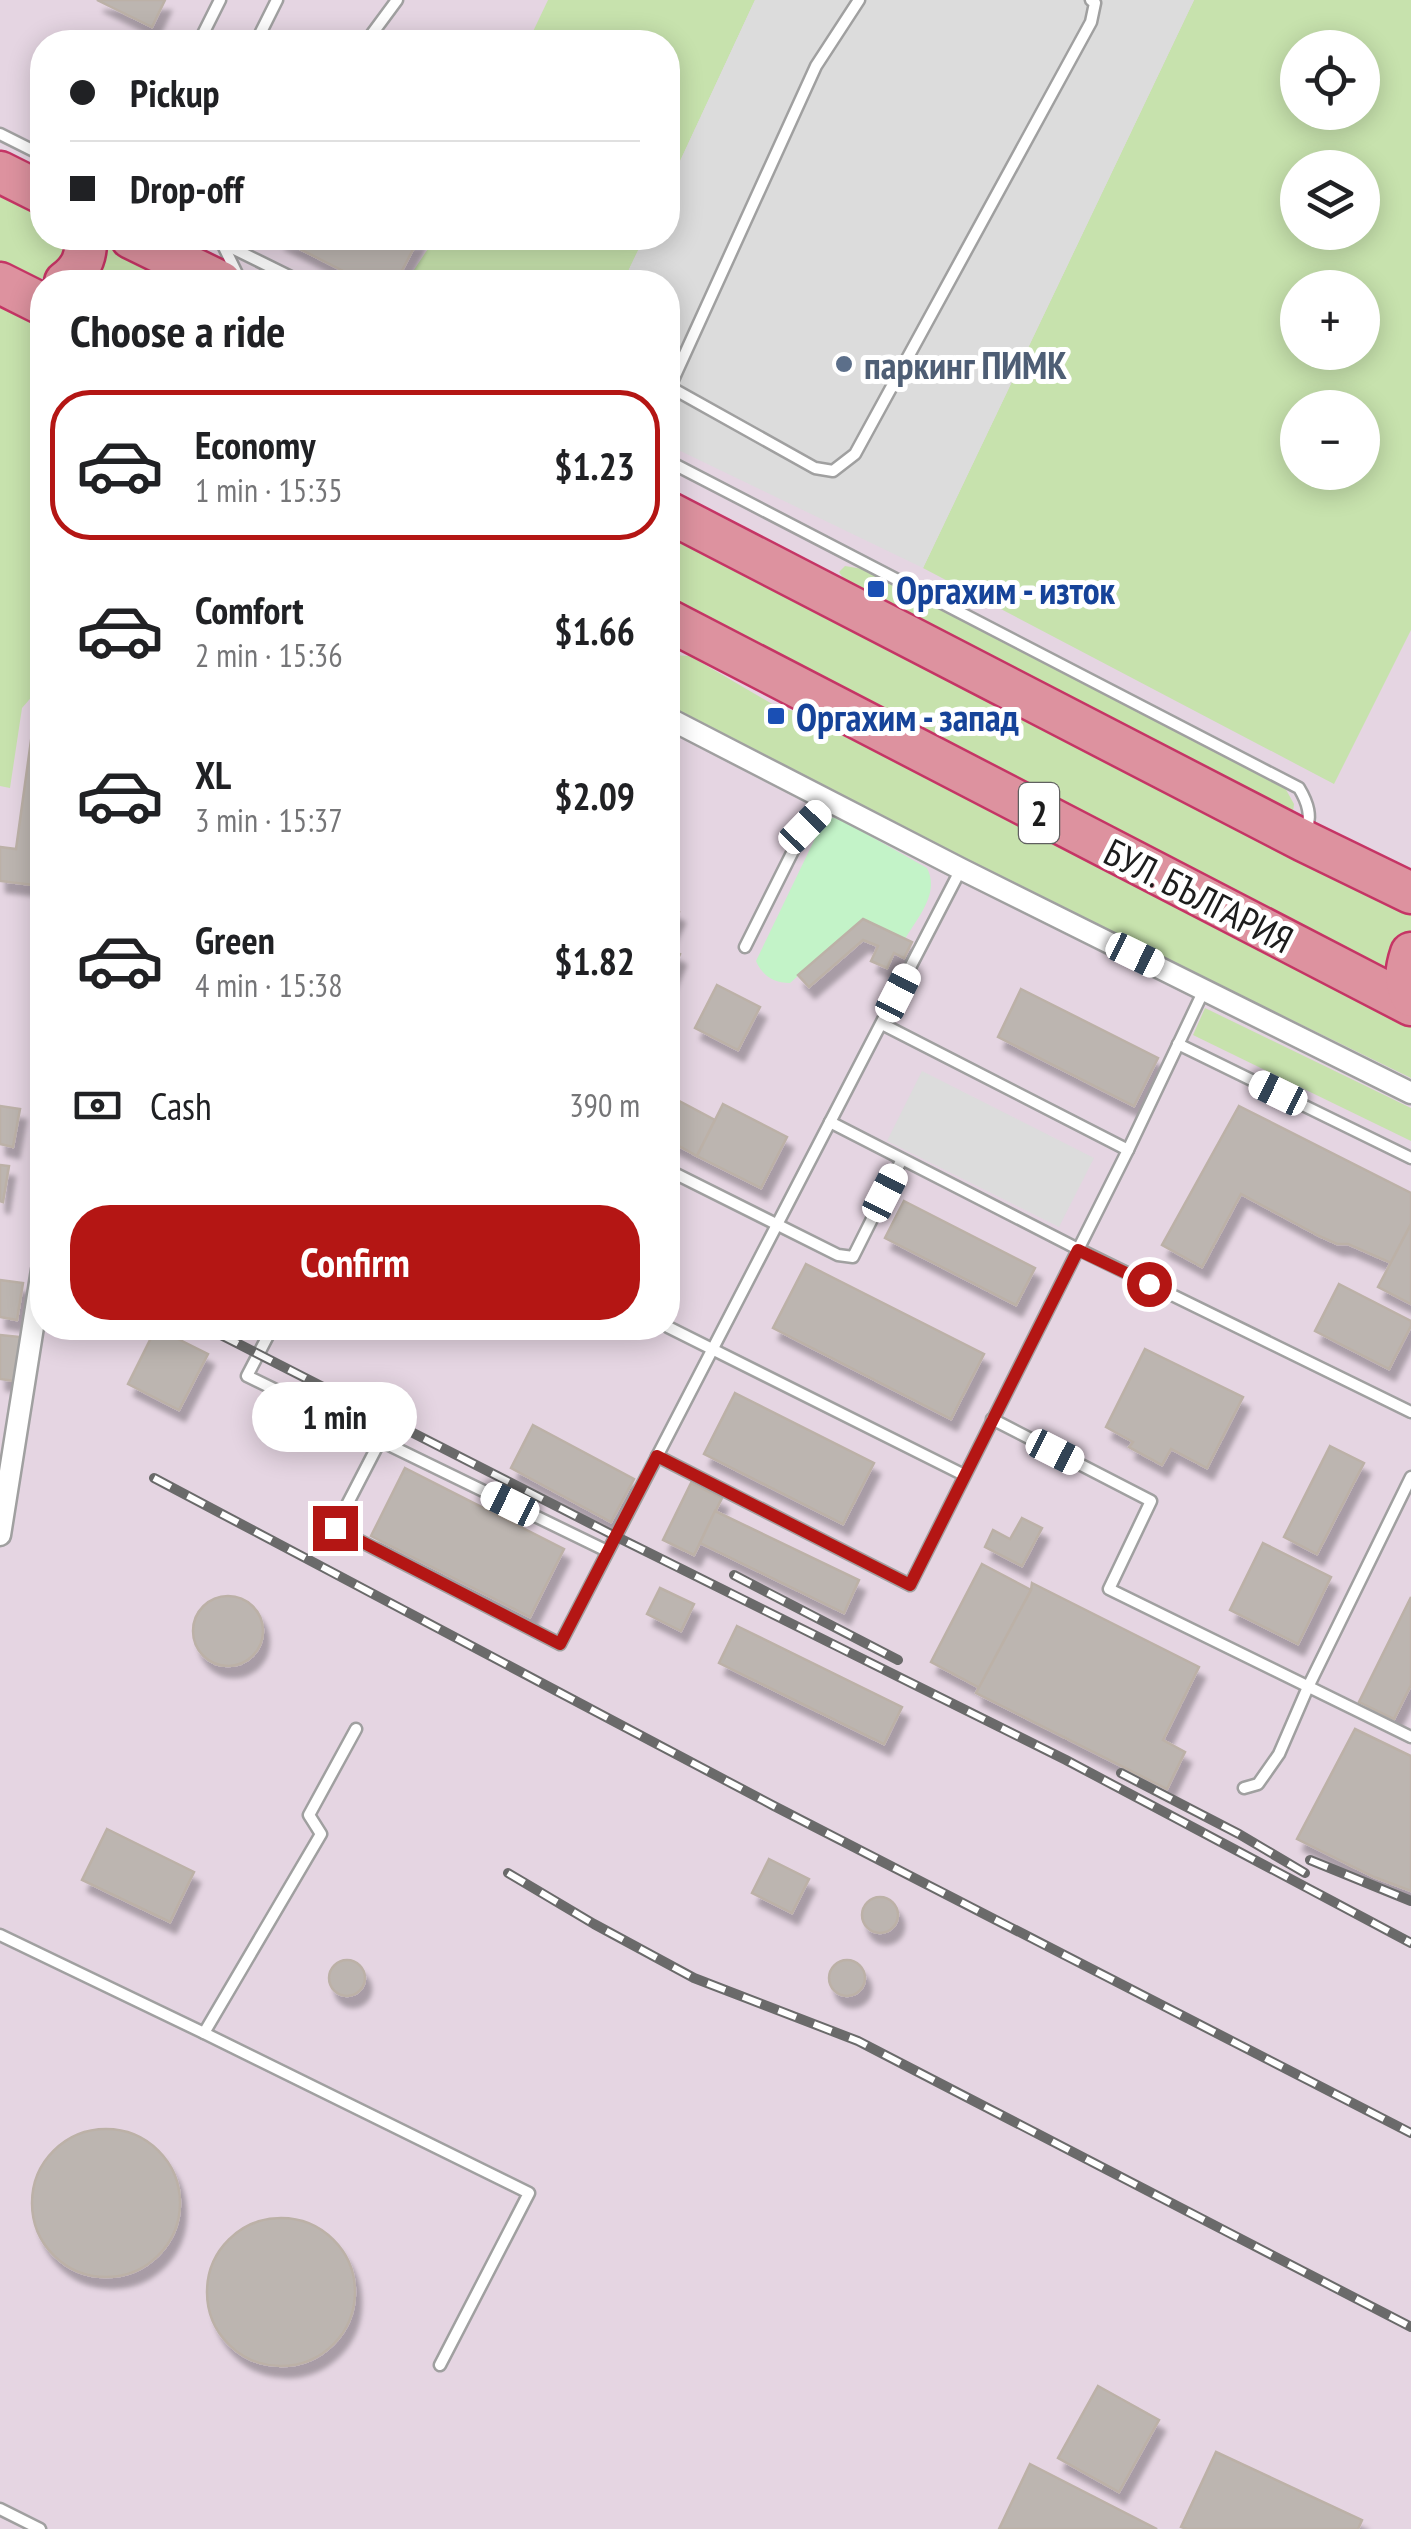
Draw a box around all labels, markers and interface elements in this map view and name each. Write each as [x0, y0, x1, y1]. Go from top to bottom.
map controls [1280, 30, 1380, 490]
button: locate [1280, 30, 1380, 130]
text: Pickup [130, 68, 220, 117]
button: layers [1280, 150, 1380, 250]
text: Drop-off [130, 164, 244, 213]
button: + [1280, 270, 1380, 370]
text: Choose a ride [70, 301, 285, 359]
place label: паркинг ПИМК [864, 340, 1067, 389]
marker: паркинг ПИМК [833, 353, 855, 375]
button: − [1280, 390, 1380, 490]
icon: car [75, 420, 165, 510]
text: Economy [195, 420, 315, 469]
text: $1.23 [554, 441, 635, 490]
text: 1 min · 15:35 [195, 469, 343, 511]
place label: Оргахим - изток [896, 565, 1116, 614]
marker: Оргахим - изток [865, 578, 887, 600]
icon: car [75, 585, 165, 675]
text: Comfort [195, 585, 304, 634]
text: $1.66 [554, 606, 635, 655]
text: 2 min · 15:36 [195, 634, 343, 676]
place label: Оргахим - запад [796, 692, 1019, 741]
marker: Оргахим - запад [765, 705, 787, 727]
icon: car [75, 750, 165, 840]
text: XL [195, 750, 231, 799]
text: $2.09 [554, 771, 635, 820]
road number: 2 [1019, 783, 1059, 843]
car [773, 795, 837, 859]
text: 3 min · 15:37 [195, 799, 343, 841]
street label: БУЛ. БЪЛГАРИЯ [1096, 827, 1302, 963]
icon: car [75, 915, 165, 1005]
text: Green [195, 915, 275, 964]
car [1101, 928, 1169, 982]
text: $1.82 [554, 936, 635, 985]
car [871, 959, 925, 1027]
text: 4 min · 15:38 [195, 964, 343, 1006]
car [1244, 1066, 1312, 1120]
icon: cash [70, 1078, 125, 1133]
text: Cash [150, 1081, 212, 1130]
text: 390 m [569, 1084, 640, 1126]
car [858, 1159, 912, 1227]
button: Confirm [70, 1205, 640, 1320]
route start [1127, 1262, 1172, 1307]
callout: 1 min [252, 1383, 418, 1453]
text: 1 min [302, 1396, 367, 1438]
car [1021, 1425, 1089, 1479]
car [476, 1477, 544, 1531]
route end [313, 1506, 358, 1551]

